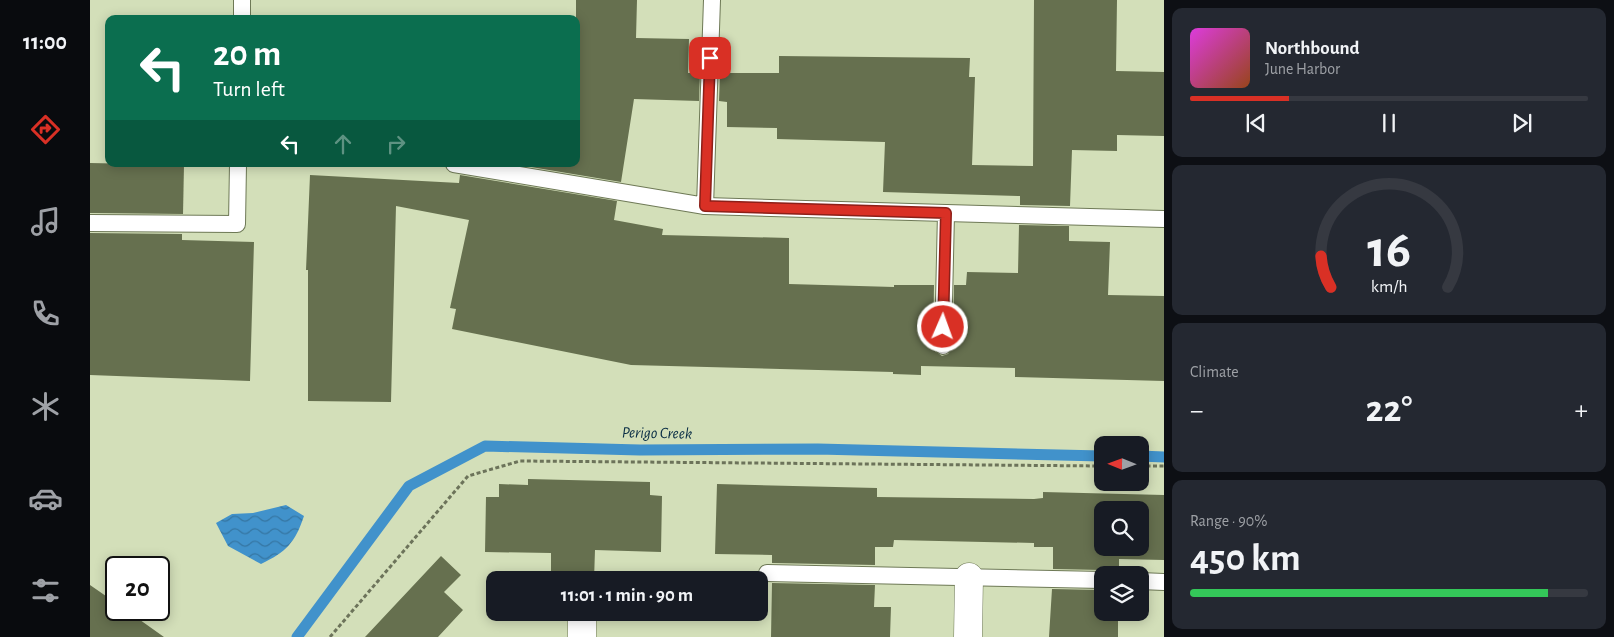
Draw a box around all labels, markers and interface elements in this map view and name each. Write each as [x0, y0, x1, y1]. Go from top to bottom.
text: 11:00 [23, 31, 67, 53]
icon: left [130, 35, 195, 100]
text: 20 m [213, 37, 281, 72]
pin [689, 37, 731, 79]
text: Northbound [1265, 39, 1360, 58]
icon: arrive [696, 44, 724, 72]
text: June Harbor [1265, 61, 1340, 77]
text: Turn left [213, 78, 285, 100]
icon: previous [1242, 109, 1270, 137]
icon: pause [1375, 109, 1403, 137]
icon: next [1508, 109, 1536, 137]
icon: directions [28, 112, 63, 147]
icon: left [276, 130, 304, 158]
icon: ahead [329, 130, 357, 158]
icon: right [382, 130, 410, 158]
icon: music [28, 204, 63, 239]
text: 16 [1367, 224, 1411, 276]
text: km/h [1371, 278, 1407, 296]
icon: phone [28, 296, 63, 331]
position arrow [916, 300, 968, 352]
text: Climate [1190, 364, 1239, 380]
icon: climate [28, 389, 63, 424]
text: 22° [1366, 391, 1412, 429]
text: − [1190, 397, 1203, 425]
text: + [1575, 397, 1588, 425]
water label: Perigo Creek [622, 424, 692, 442]
north arrow [1094, 436, 1149, 491]
map controls [1094, 436, 1149, 621]
icon: car [28, 481, 63, 516]
button: search [1094, 501, 1149, 556]
text: Range · 90% [1190, 513, 1267, 529]
text: 450 km [1190, 540, 1301, 578]
speed limit sign: 20 [105, 556, 170, 621]
button: layers [1094, 566, 1149, 621]
icon: filters [28, 573, 63, 608]
text: 11:01 · 1 min · 90 m [561, 586, 693, 605]

